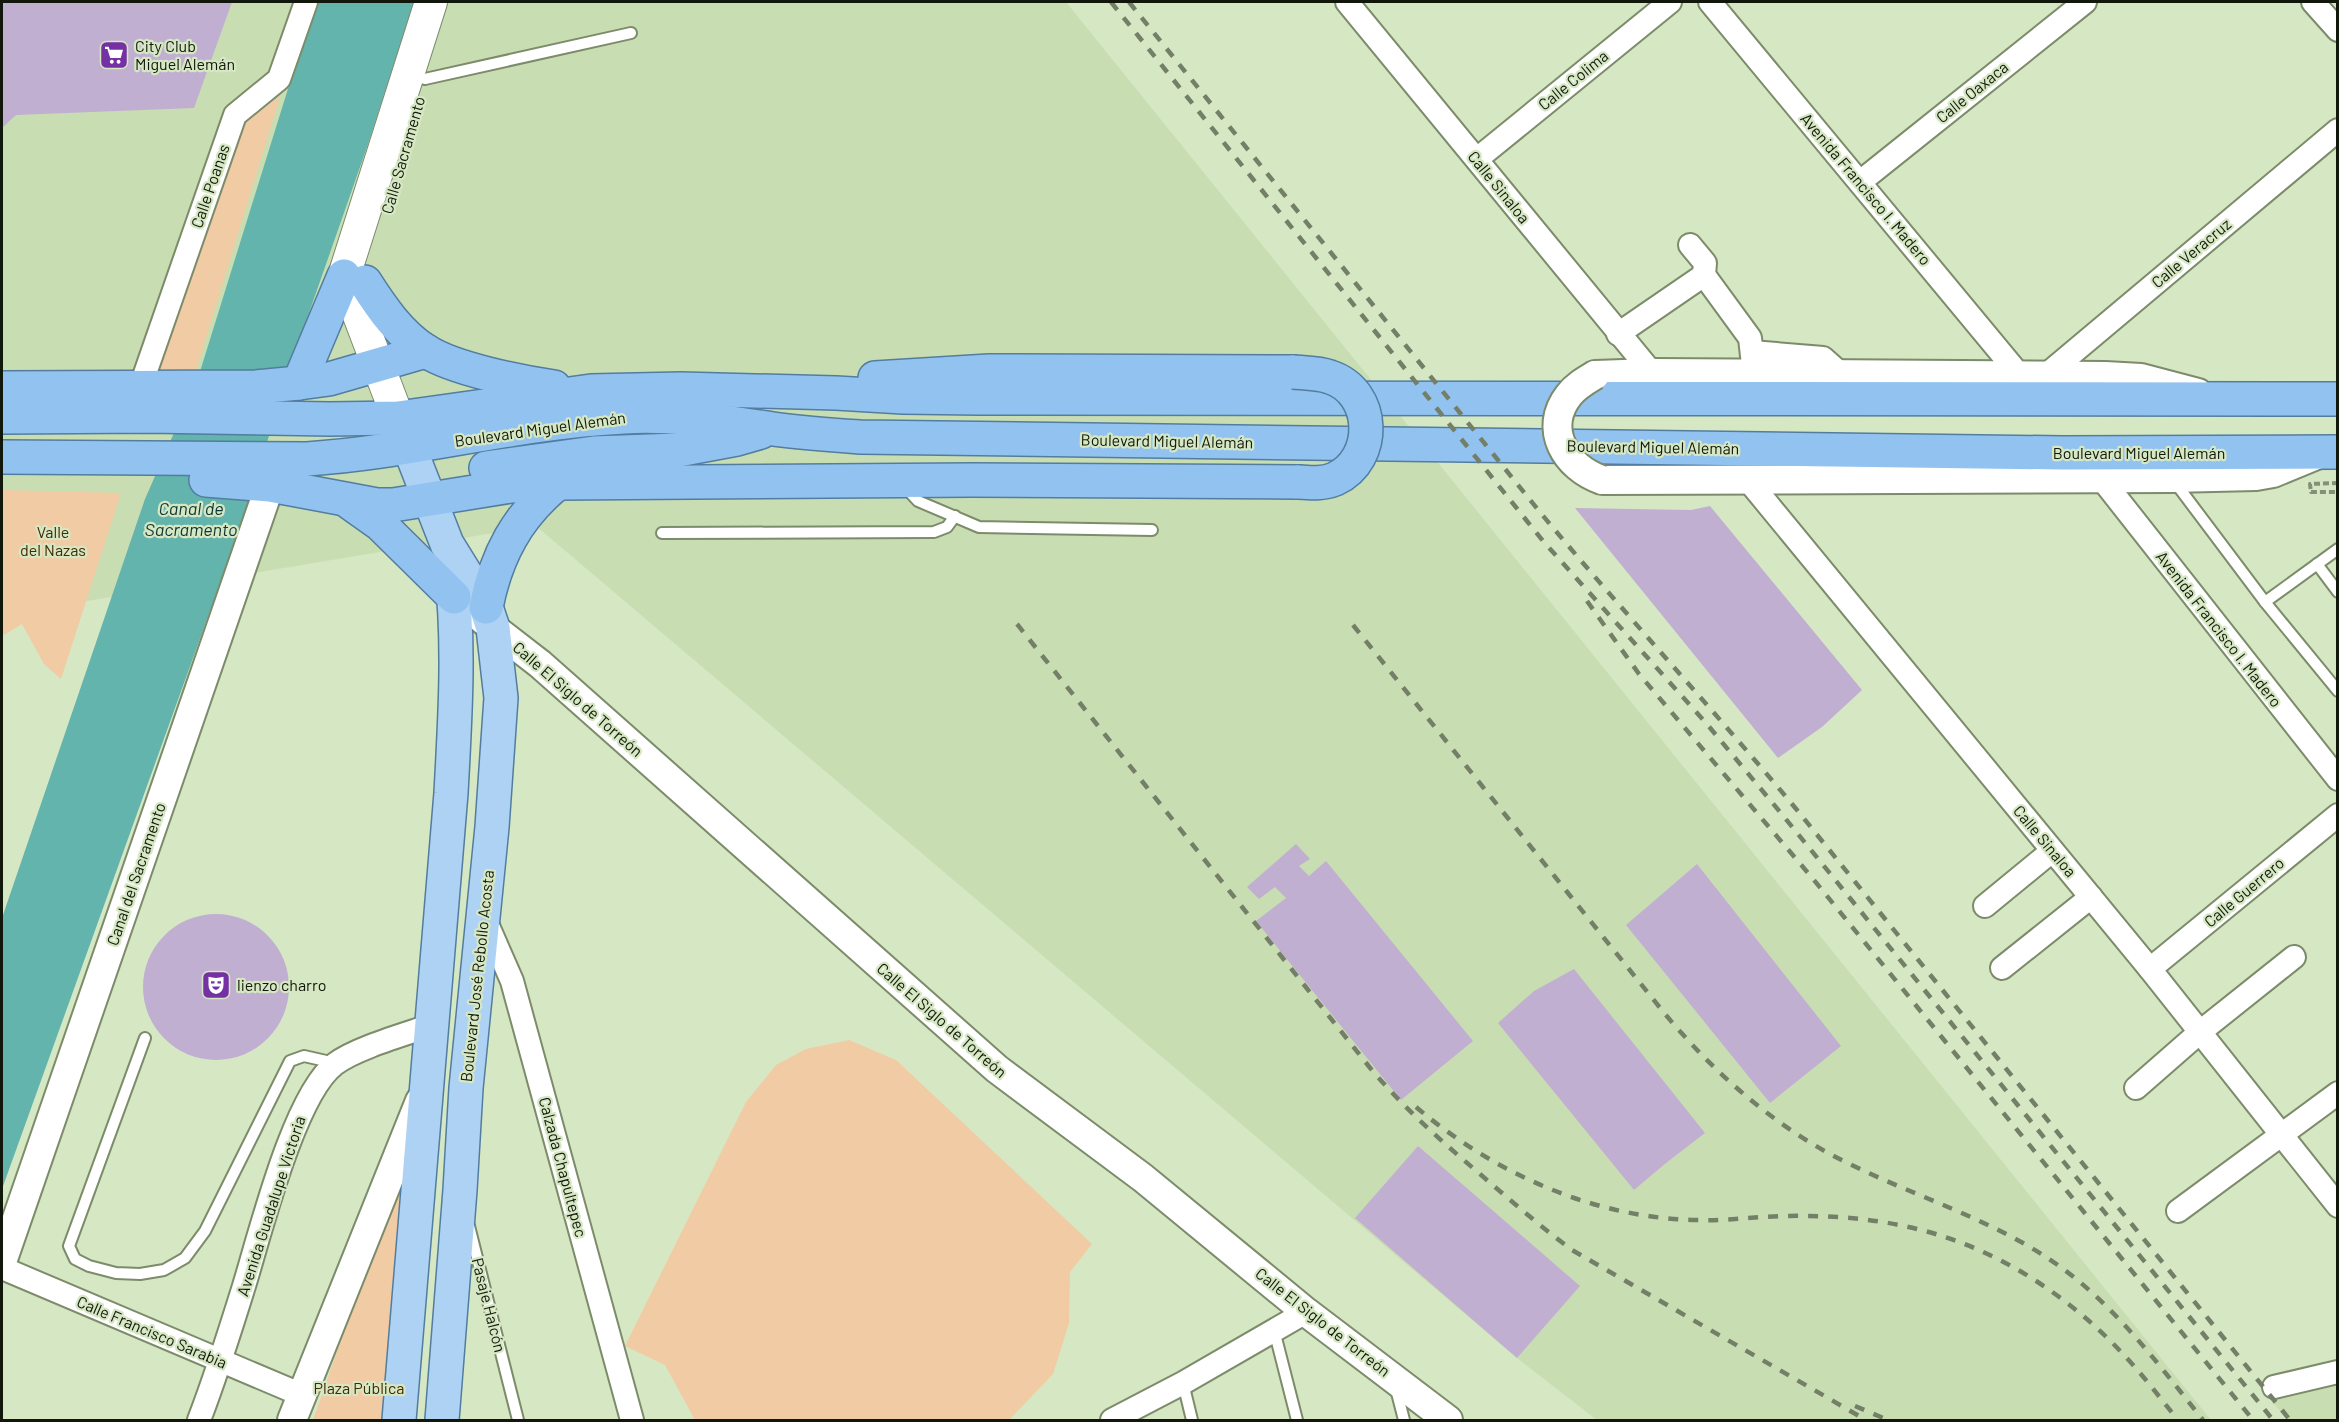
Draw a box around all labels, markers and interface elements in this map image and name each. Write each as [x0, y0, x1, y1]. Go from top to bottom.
place label: City Club Miguel Alemán [135, 36, 235, 73]
supermarket icon: City Club Miguel Alemán [98, 39, 130, 71]
street label: Calle Colima [1534, 46, 1611, 114]
street label: Calle Oaxaca [1932, 57, 2012, 126]
street label: Calle Sacramento [377, 94, 428, 216]
street label: Avenida Francisco I. Madero [1797, 109, 1936, 269]
street label: Calle Poanas [186, 141, 233, 230]
street label: Calle Sinaloa [1464, 147, 1534, 227]
street label: Calle Veracruz [2147, 214, 2234, 291]
street label: Boulevard Miguel Alemán [453, 407, 627, 450]
street label: Boulevard Miguel Alemán [1081, 429, 1253, 452]
street label: Boulevard Miguel Alemán [1567, 435, 1739, 458]
street label: Boulevard Miguel Alemán [2053, 443, 2225, 462]
water label: Canal de Sacramento [144, 497, 238, 540]
park label: Valle del Nazas [20, 522, 86, 559]
street label: Avenida Francisco I. Madero [2153, 547, 2286, 710]
street label: Calle El Siglo de Torreón [510, 637, 647, 760]
street label: Canal del Sacramento [102, 800, 169, 948]
street label: Calle Sinaloa [2010, 801, 2081, 880]
street label: Calle Guerrero [2200, 853, 2287, 931]
street label: Boulevard José Rebollo Acosta [456, 869, 497, 1083]
street label: Calle El Siglo de Torreón [874, 958, 1011, 1081]
theatre icon: lienzo charro [200, 969, 232, 1001]
place label: lienzo charro [237, 975, 326, 994]
street label: Calzada Chapultepec [536, 1095, 591, 1239]
street label: Avenida Guadalupe Victoria [232, 1113, 309, 1298]
street label: Pasaje Halcón [469, 1256, 510, 1354]
street label: Calle El Siglo de Torreón [1252, 1263, 1394, 1380]
street label: Calle Francisco Sarabia [74, 1291, 230, 1372]
park label: Plaza Pública [314, 1378, 404, 1397]

